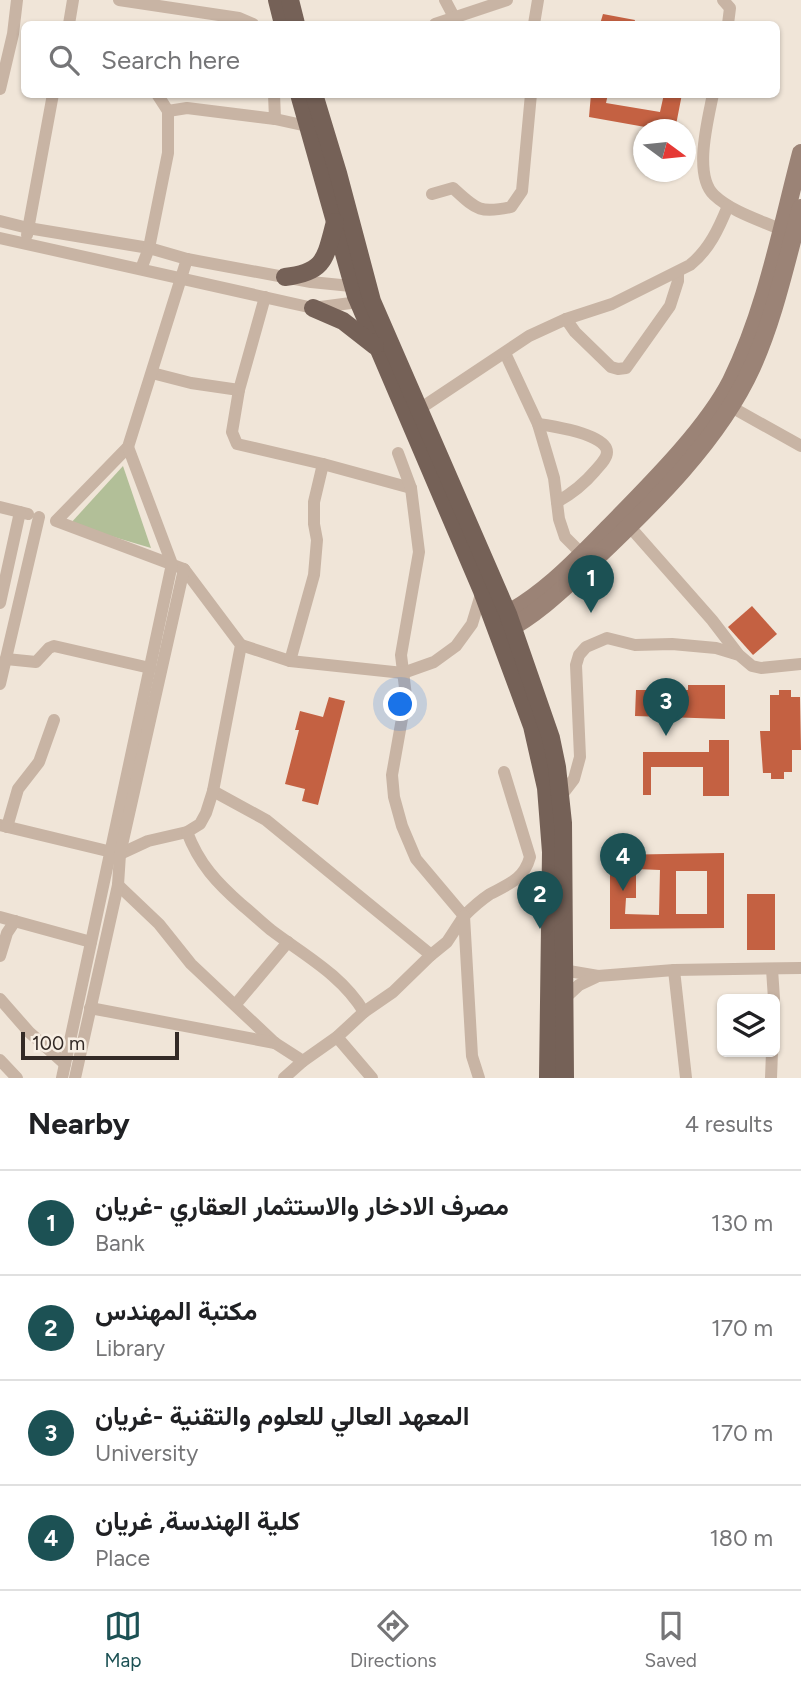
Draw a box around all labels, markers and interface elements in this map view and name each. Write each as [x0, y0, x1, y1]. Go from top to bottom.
search box [21, 21, 780, 98]
icon: search [45, 41, 83, 79]
text: Search here [101, 44, 240, 76]
north arrow [633, 119, 696, 182]
pin: 1 [568, 555, 614, 613]
pin: 3 [643, 678, 689, 736]
your location [383, 687, 417, 721]
pin: 4 [600, 833, 646, 891]
pin: 2 [517, 871, 563, 929]
map controls [717, 994, 780, 1057]
button: layers [717, 994, 780, 1057]
scale bar [21, 1029, 178, 1061]
text: 100 m [32, 1032, 85, 1055]
text: Nearby [28, 1105, 130, 1142]
text: 4 results [685, 1110, 773, 1138]
text: مصرف الادخار والاستثمار العقاري -غريان [95, 1190, 509, 1222]
text: 1 [46, 1209, 56, 1237]
text: 130 m [711, 1209, 773, 1237]
text: Bank [95, 1229, 145, 1257]
text: مكتبة المهندس [95, 1295, 257, 1327]
text: 2 [44, 1314, 58, 1342]
text: 170 m [711, 1314, 773, 1342]
text: Library [95, 1334, 165, 1362]
text: المعهد العالي للعلوم والتقنية -غريان [95, 1400, 470, 1432]
text: 3 [45, 1419, 57, 1447]
text: 170 m [711, 1419, 773, 1447]
text: University [95, 1439, 198, 1467]
text: كلية الهندسة, غريان [95, 1505, 300, 1537]
text: 4 [44, 1524, 58, 1552]
text: 180 m [709, 1524, 773, 1552]
text: Place [95, 1544, 150, 1572]
tab: Map [104, 1607, 142, 1672]
tab: Directions [350, 1607, 437, 1672]
tab: Saved [645, 1607, 697, 1672]

